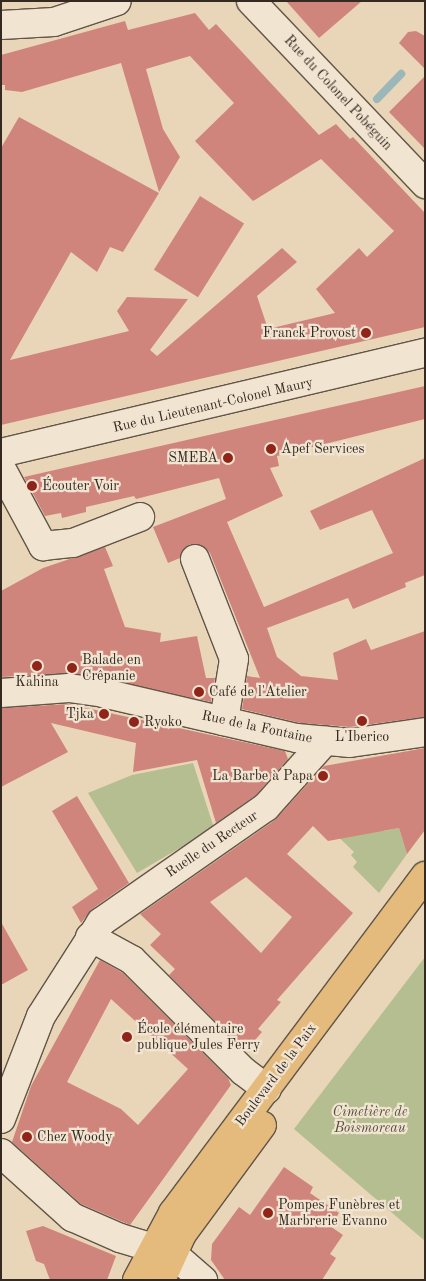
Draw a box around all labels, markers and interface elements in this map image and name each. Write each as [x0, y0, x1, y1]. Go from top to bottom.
street label: Rue du Colonel Pobéguin [280, 32, 396, 154]
place label: Franck Provost [263, 325, 356, 341]
marker: Franck Provost [360, 327, 372, 339]
street label: Rue du Lieutenant-Colonel Maury [111, 374, 315, 436]
place label: Apef Services [281, 441, 365, 457]
marker: Apef Services [265, 443, 277, 455]
place label: SMEBA [168, 450, 218, 466]
marker: SMEBA [222, 452, 234, 464]
place label: Écouter Voir [42, 478, 119, 494]
marker: Écouter Voir [26, 480, 38, 492]
place label: Balade en Crêpanie [82, 652, 141, 684]
marker: Kahina [31, 660, 43, 672]
marker: Balade en Crêpanie [66, 662, 78, 674]
place label: Kahina [15, 674, 59, 690]
place label: Café de l'Atelier [209, 684, 307, 700]
marker: Café de l'Atelier [193, 686, 205, 698]
place label: Tjka [66, 706, 94, 722]
street label: Rue de la Fontaine [200, 707, 314, 747]
marker: Tjka [98, 708, 110, 720]
place label: Ryoko [144, 714, 182, 730]
marker: L'Iberico [356, 715, 368, 727]
marker: Ryoko [128, 716, 140, 728]
place label: L'Iberico [335, 729, 389, 745]
place label: La Barbe à Papa [212, 768, 313, 784]
marker: La Barbe à Papa [317, 770, 329, 782]
street label: Ruelle du Recteur [163, 807, 261, 881]
street label: Boulevard de la Paix [232, 1020, 320, 1130]
place label: École élémentaire publique Jules Ferry [137, 1021, 260, 1054]
marker: École élémentaire publique Jules Ferry [121, 1031, 133, 1043]
park label: Cimetière de Boismoreau [333, 1104, 407, 1136]
place label: Chez Woody [37, 1129, 113, 1145]
marker: Chez Woody [21, 1131, 33, 1143]
place label: Pompes Funèbres et Marbrerie Evanno [278, 1197, 400, 1230]
marker: Pompes Funèbres et Marbrerie Evanno [262, 1207, 274, 1219]

